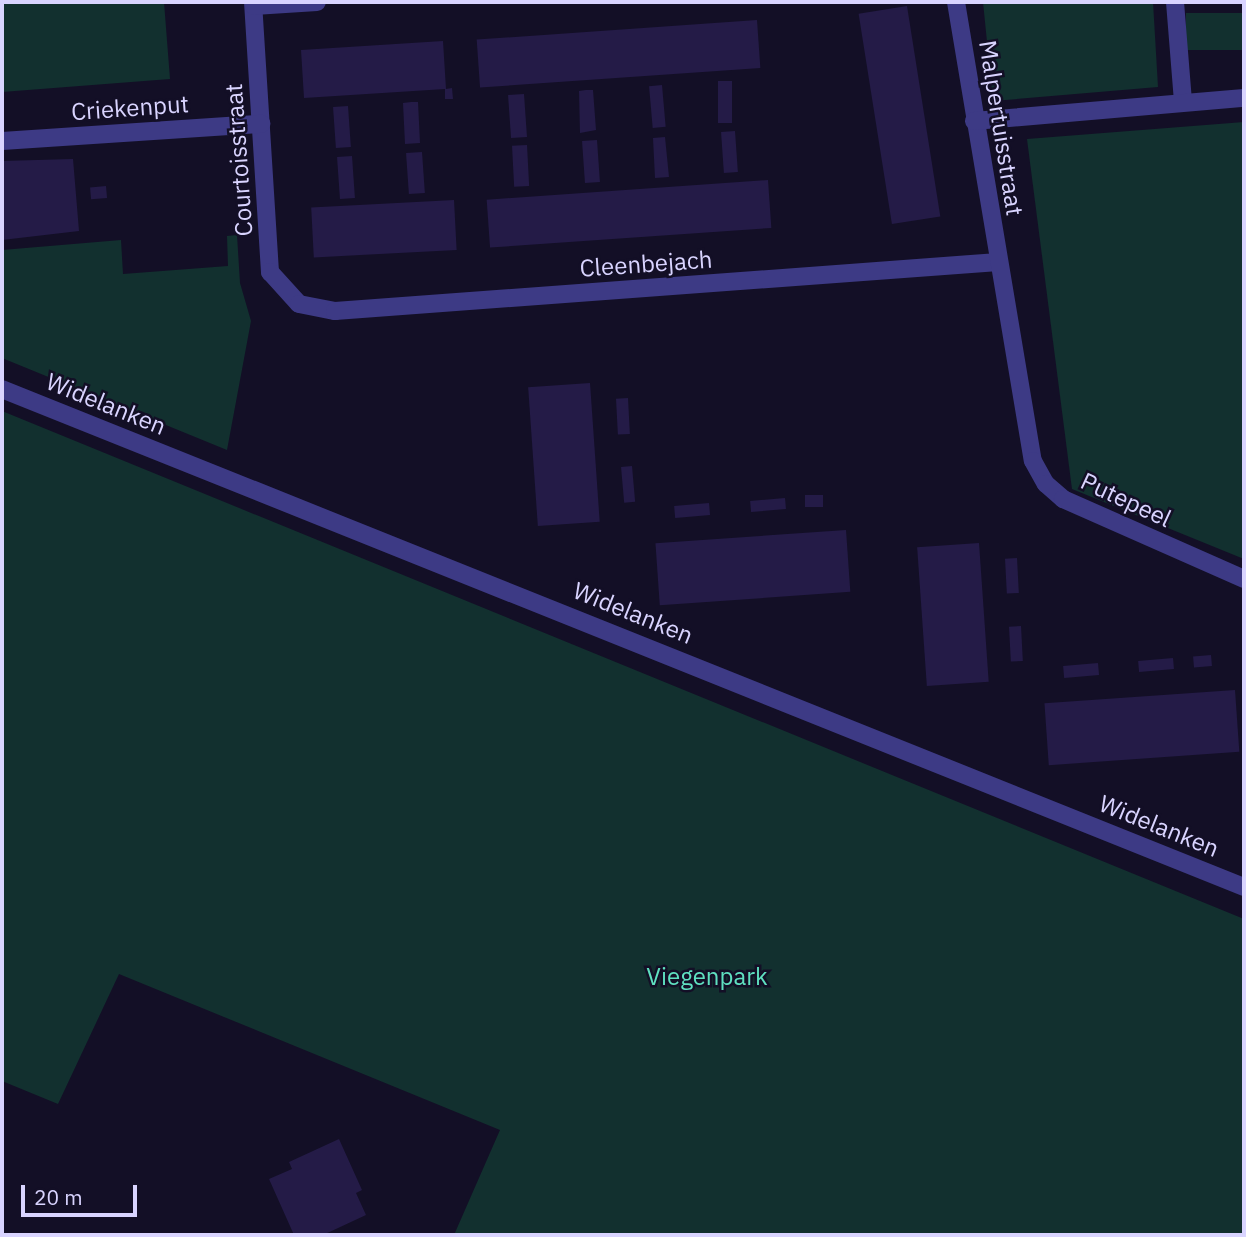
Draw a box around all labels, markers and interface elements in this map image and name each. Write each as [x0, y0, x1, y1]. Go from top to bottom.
street label: Malpertuisstraat [973, 38, 1029, 218]
street label: Courtoisstraat [219, 83, 259, 237]
street label: Criekenput [70, 90, 190, 126]
street label: Cleenbejach [579, 245, 713, 283]
street label: Widelanken [42, 367, 170, 441]
street label: Putepeel [1076, 467, 1176, 533]
street label: Widelanken [569, 576, 697, 650]
street label: Widelanken [1095, 789, 1223, 863]
park label: Viegenpark [646, 963, 768, 991]
scale bar [24, 1170, 140, 1214]
text: 20 m [34, 1183, 83, 1211]

